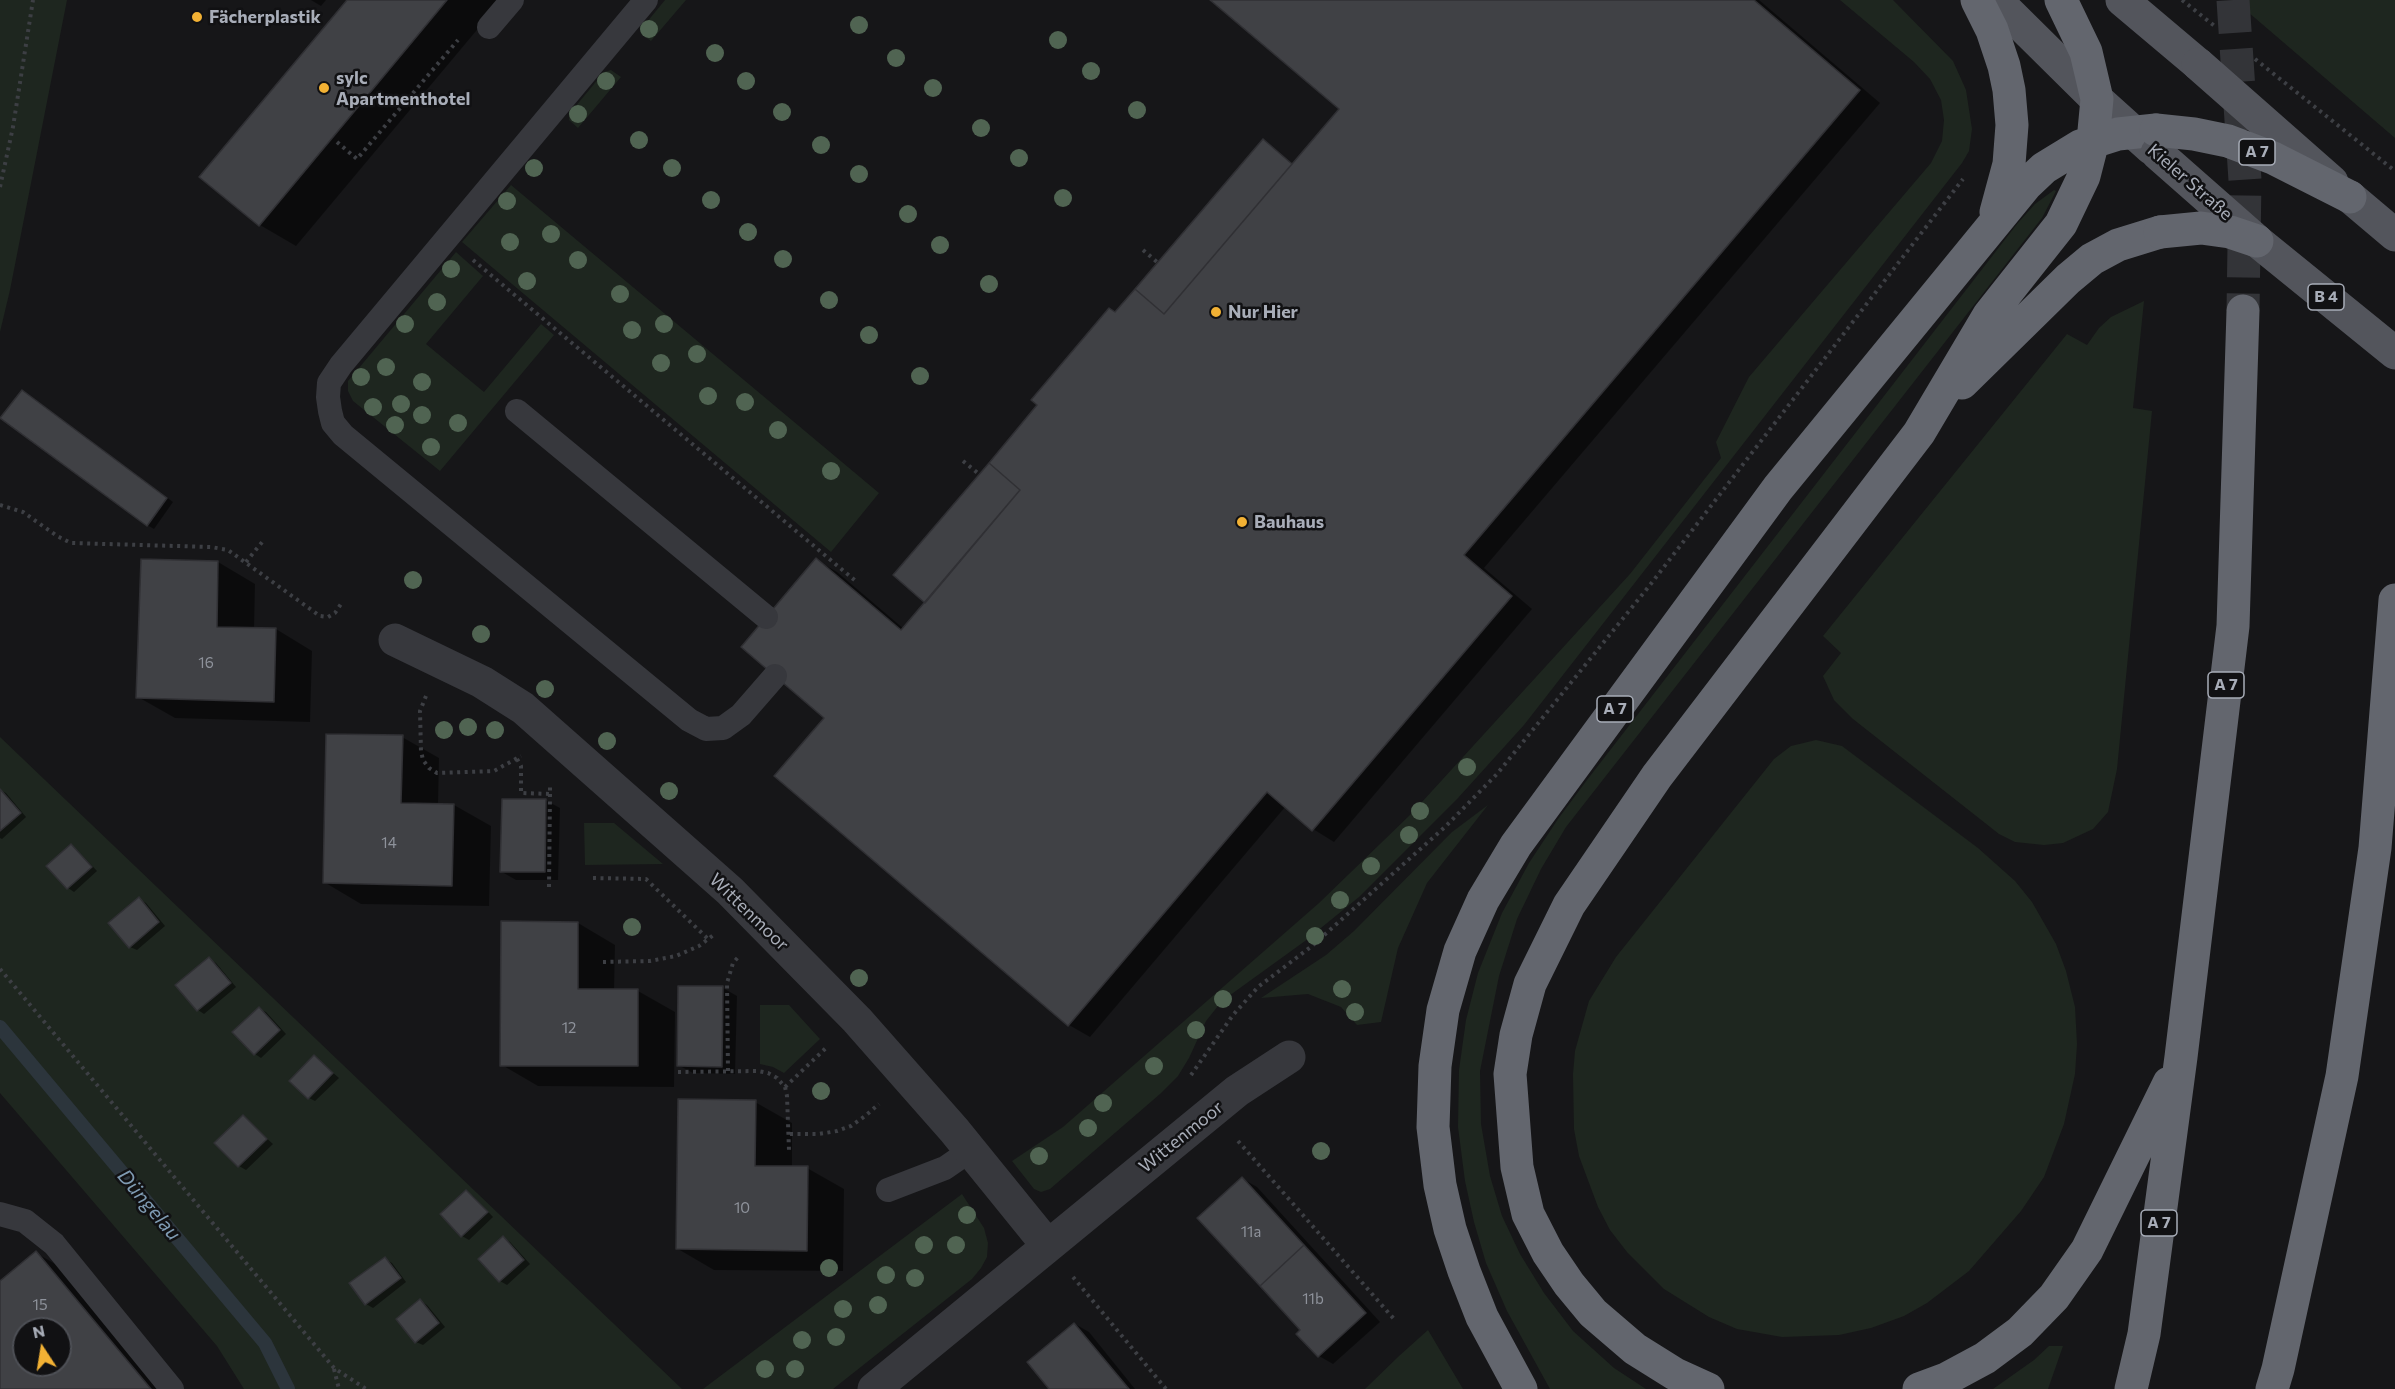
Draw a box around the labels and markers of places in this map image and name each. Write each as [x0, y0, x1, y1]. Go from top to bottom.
place label: Fächerplastik [209, 6, 321, 28]
marker: Fächerplastik [190, 10, 204, 24]
place label: sylc Apartmenthotel [336, 67, 470, 110]
marker: sylc Apartmenthotel [317, 81, 331, 95]
place label: Nur Hier [1228, 301, 1298, 323]
marker: Nur Hier [1209, 305, 1223, 319]
place label: Bauhaus [1254, 511, 1324, 533]
marker: Bauhaus [1235, 515, 1249, 529]

